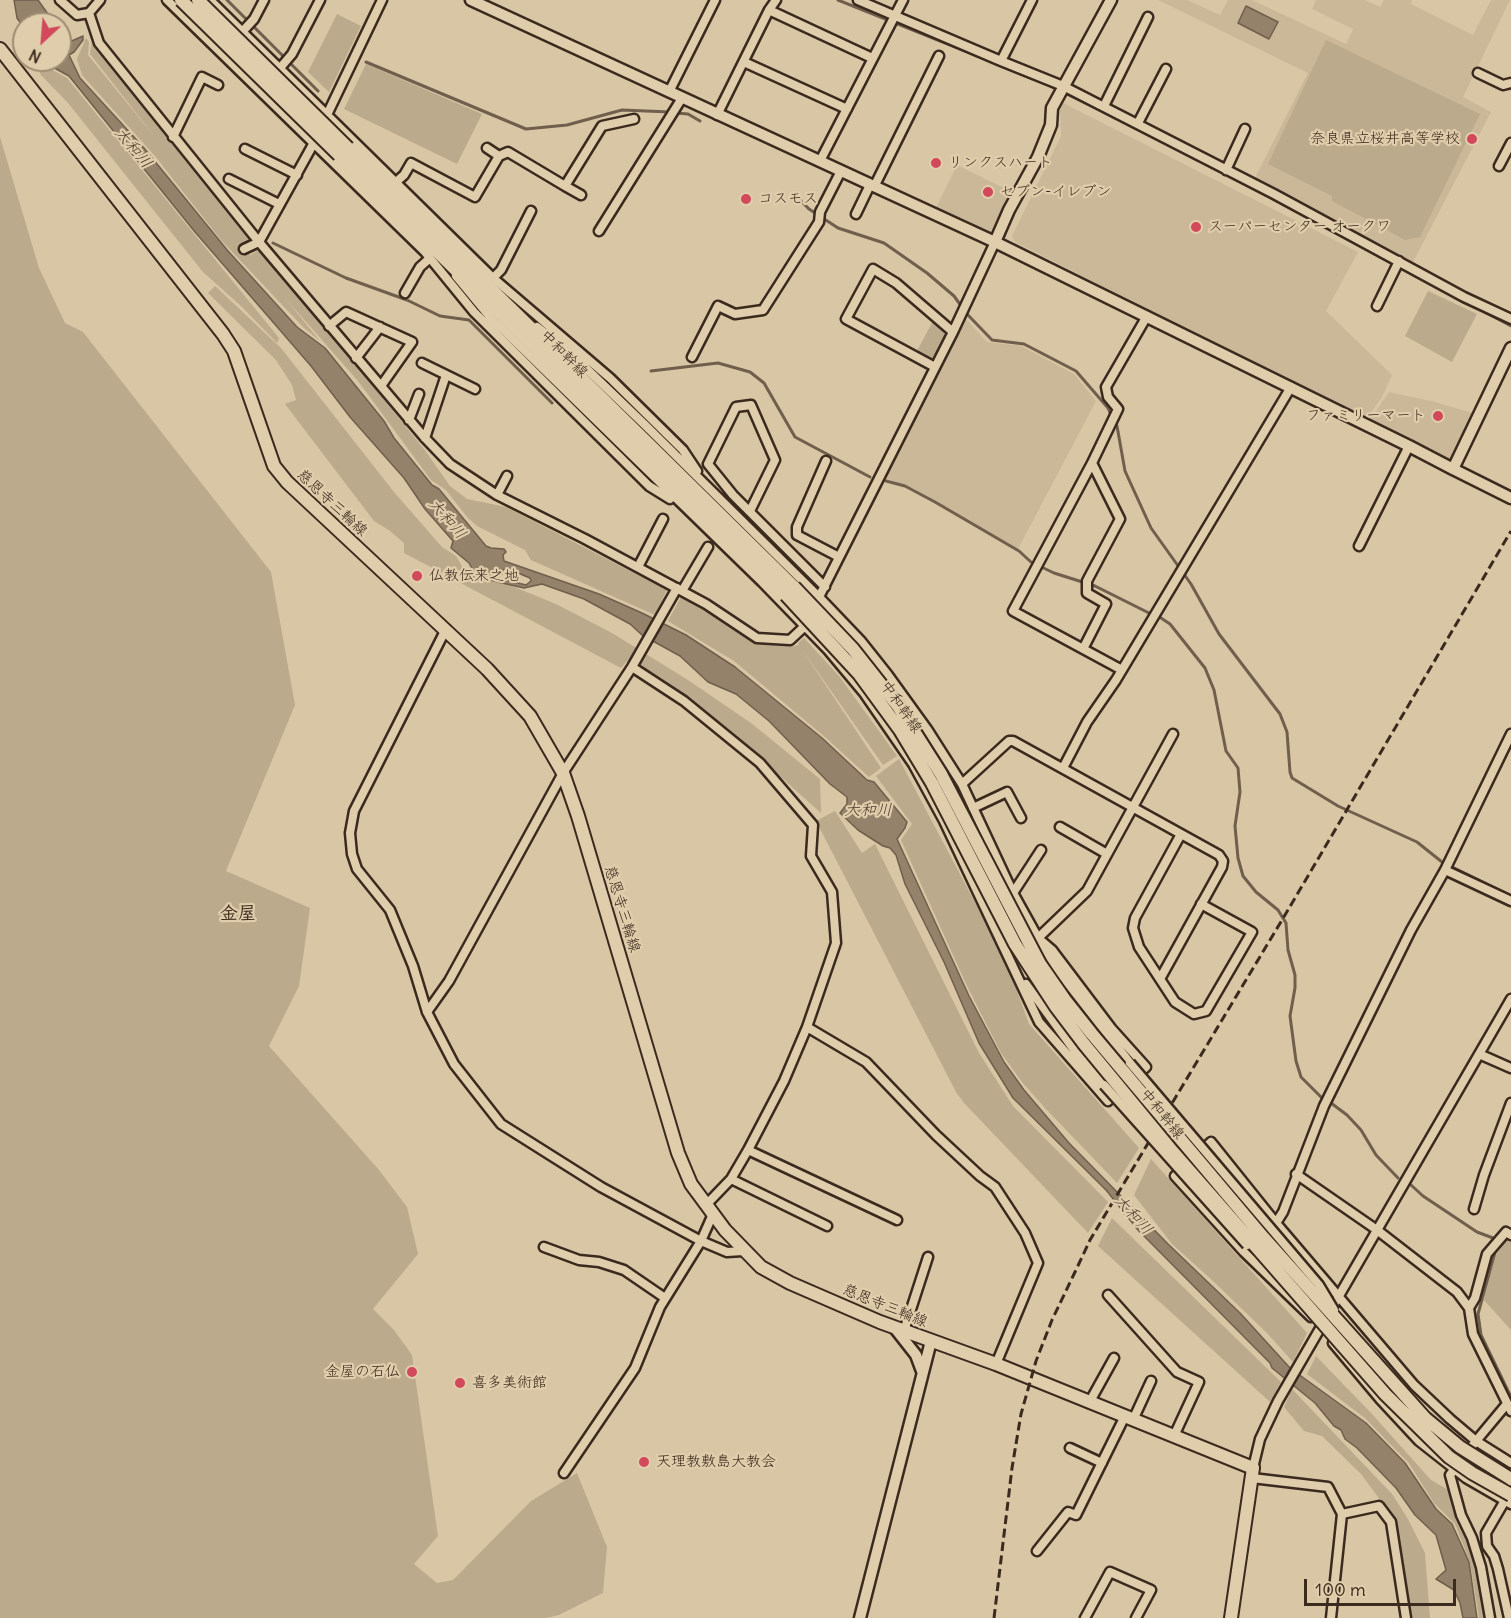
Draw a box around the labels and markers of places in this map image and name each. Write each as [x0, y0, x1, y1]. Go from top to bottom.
place label: 奈良県立桜井高等学校 [1310, 130, 1460, 148]
marker: 奈良県立桜井高等学校 [1465, 132, 1479, 146]
place label: リンクスハート [948, 154, 1053, 172]
marker: リンクスハート [929, 156, 943, 170]
place label: セブン-イレブン [1000, 183, 1111, 201]
marker: セブン-イレブン [981, 185, 995, 199]
place label: コスモス [758, 190, 818, 208]
marker: コスモス [739, 192, 753, 206]
place label: スーパーセンター オークワ [1208, 218, 1391, 236]
marker: スーパーセンター オークワ [1189, 220, 1203, 234]
place label: ファミリーマート [1306, 407, 1426, 425]
marker: ファミリーマート [1431, 409, 1445, 423]
place label: 仏教伝来之地 [429, 567, 519, 585]
marker: 仏教伝来之地 [410, 569, 424, 583]
place label: 金屋の石仏 [325, 1363, 400, 1381]
marker: 金屋の石仏 [405, 1365, 419, 1379]
place label: 喜多美術館 [472, 1374, 547, 1392]
marker: 喜多美術館 [453, 1376, 467, 1390]
place label: 天理教敷島大教会 [656, 1453, 776, 1471]
marker: 天理教敷島大教会 [637, 1455, 651, 1469]

